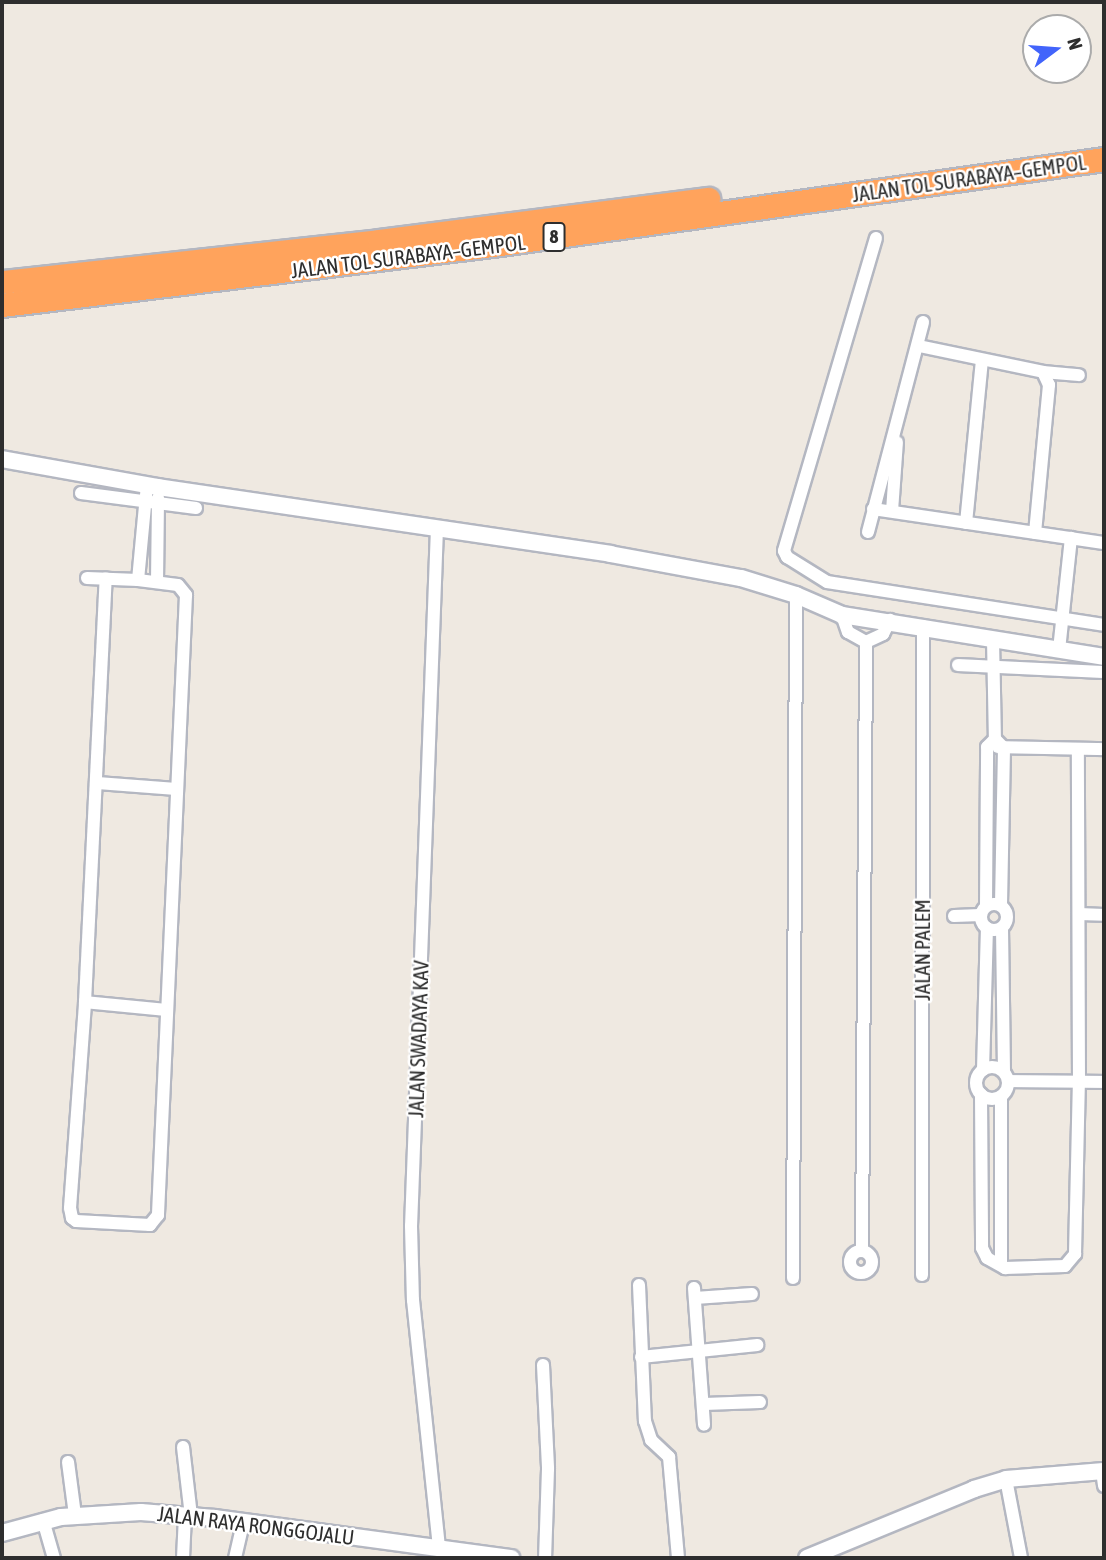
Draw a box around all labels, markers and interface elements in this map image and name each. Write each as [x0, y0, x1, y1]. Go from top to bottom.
north arrow [1022, 14, 1092, 84]
text: N [1063, 35, 1087, 52]
street label: JALAN TOL SURABAYA–GEMPOL [851, 149, 1087, 207]
road number: 8 [542, 221, 566, 252]
street label: JALAN TOL SURABAYA–GEMPOL [289, 229, 527, 283]
street label: JALAN PALEM [909, 899, 935, 1001]
street label: JALAN SWADAYA KAV [403, 960, 433, 1118]
street label: JALAN RAYA RONGGOJALU [156, 1500, 356, 1550]

